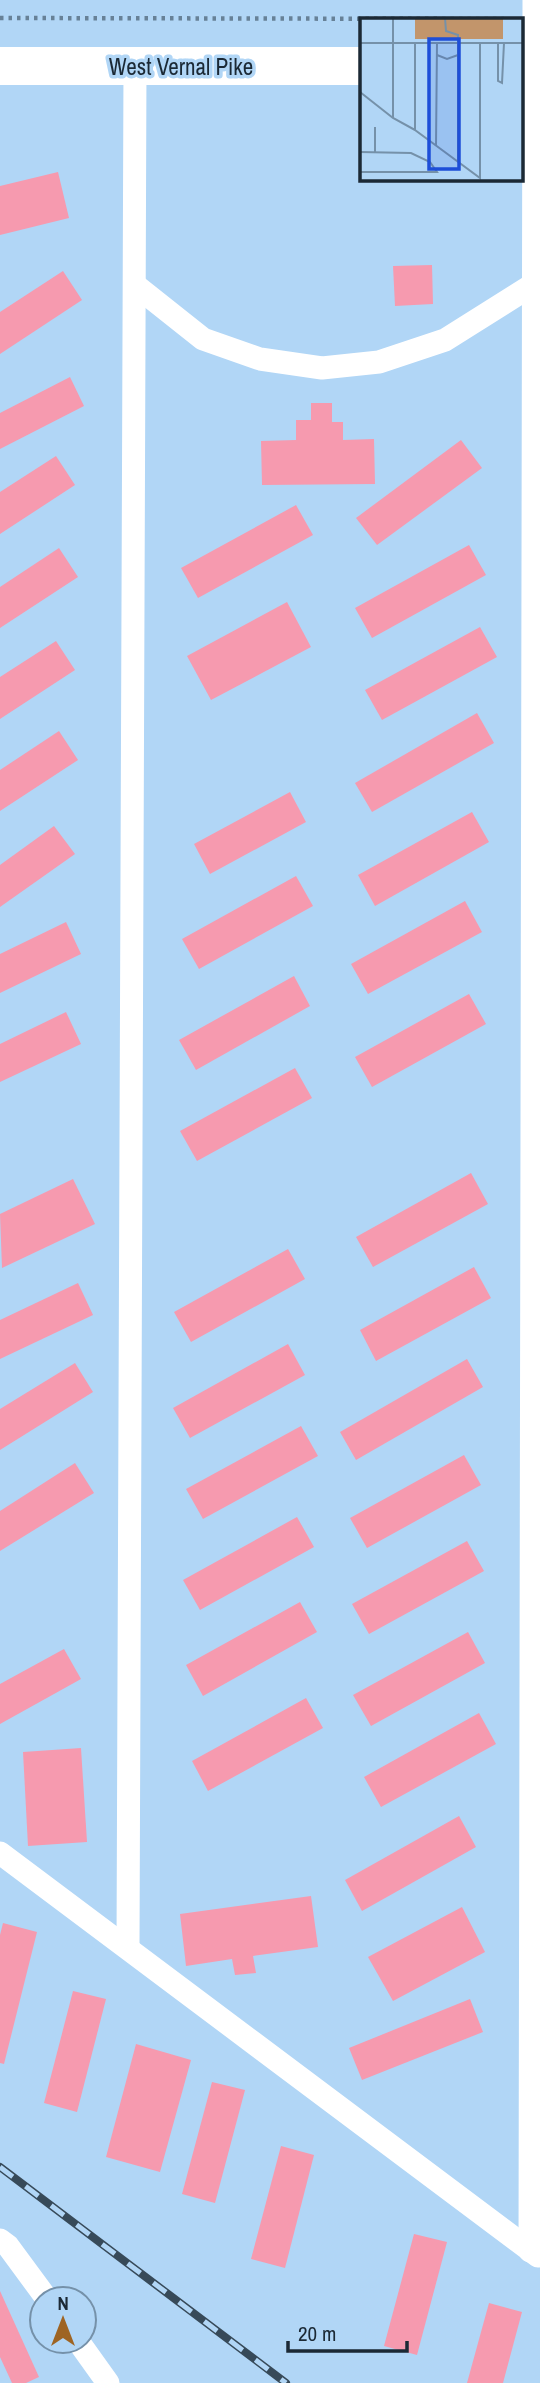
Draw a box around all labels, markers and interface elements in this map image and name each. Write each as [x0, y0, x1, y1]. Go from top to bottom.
inset map [360, 18, 522, 180]
street label: West Vernal Pike [109, 51, 253, 82]
north arrow [28, 2285, 98, 2355]
text: N [57, 2290, 69, 2316]
scale bar [288, 2310, 407, 2354]
text: 20 m [298, 2319, 336, 2348]

